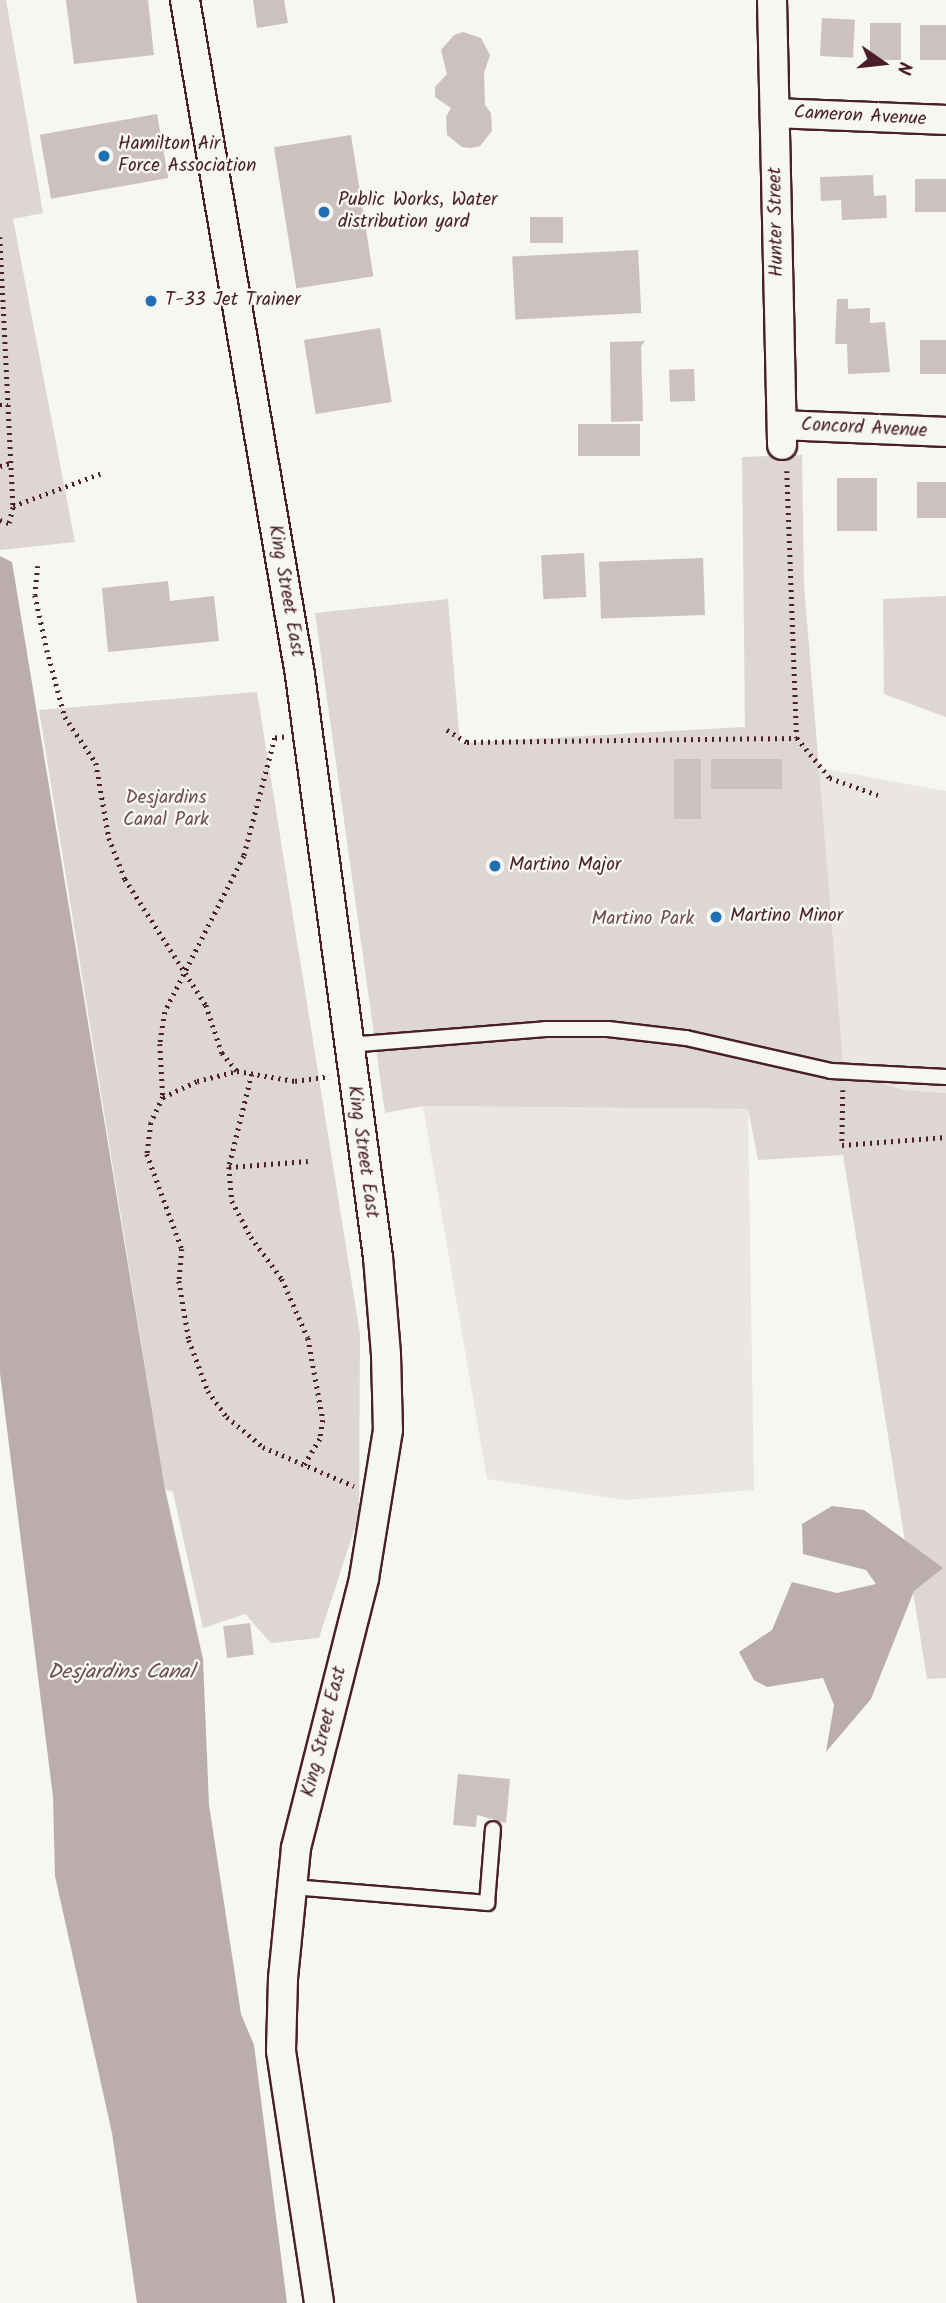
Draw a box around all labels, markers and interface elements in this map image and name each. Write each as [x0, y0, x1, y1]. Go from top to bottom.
north arrow [848, 28, 918, 98]
text: N [887, 59, 919, 78]
street label: Cameron Avenue [793, 102, 927, 132]
place label: Hamilton Air Force Association [118, 134, 256, 178]
marker: Hamilton Air Force Association [96, 148, 112, 164]
street label: Hunter Street [765, 167, 789, 277]
place label: Public Works, Water distribution yard [338, 190, 497, 234]
marker: Public Works, Water distribution yard [316, 204, 332, 220]
place label: T-33 Jet Trainer [165, 290, 300, 312]
marker: T-33 Jet Trainer [143, 293, 159, 309]
street label: Concord Avenue [800, 414, 928, 444]
street label: King Street East [262, 523, 308, 659]
park label: Desjardins Canal Park [123, 788, 209, 832]
place label: Martino Major [509, 855, 621, 877]
marker: Martino Major [487, 858, 503, 874]
place label: Martino Minor [730, 906, 843, 928]
park label: Martino Park [592, 909, 694, 931]
marker: Martino Minor [708, 909, 724, 925]
street label: King Street East [341, 1084, 383, 1220]
water label: Desjardins Canal [48, 1660, 194, 1686]
street label: King Street East [298, 1664, 352, 1800]

